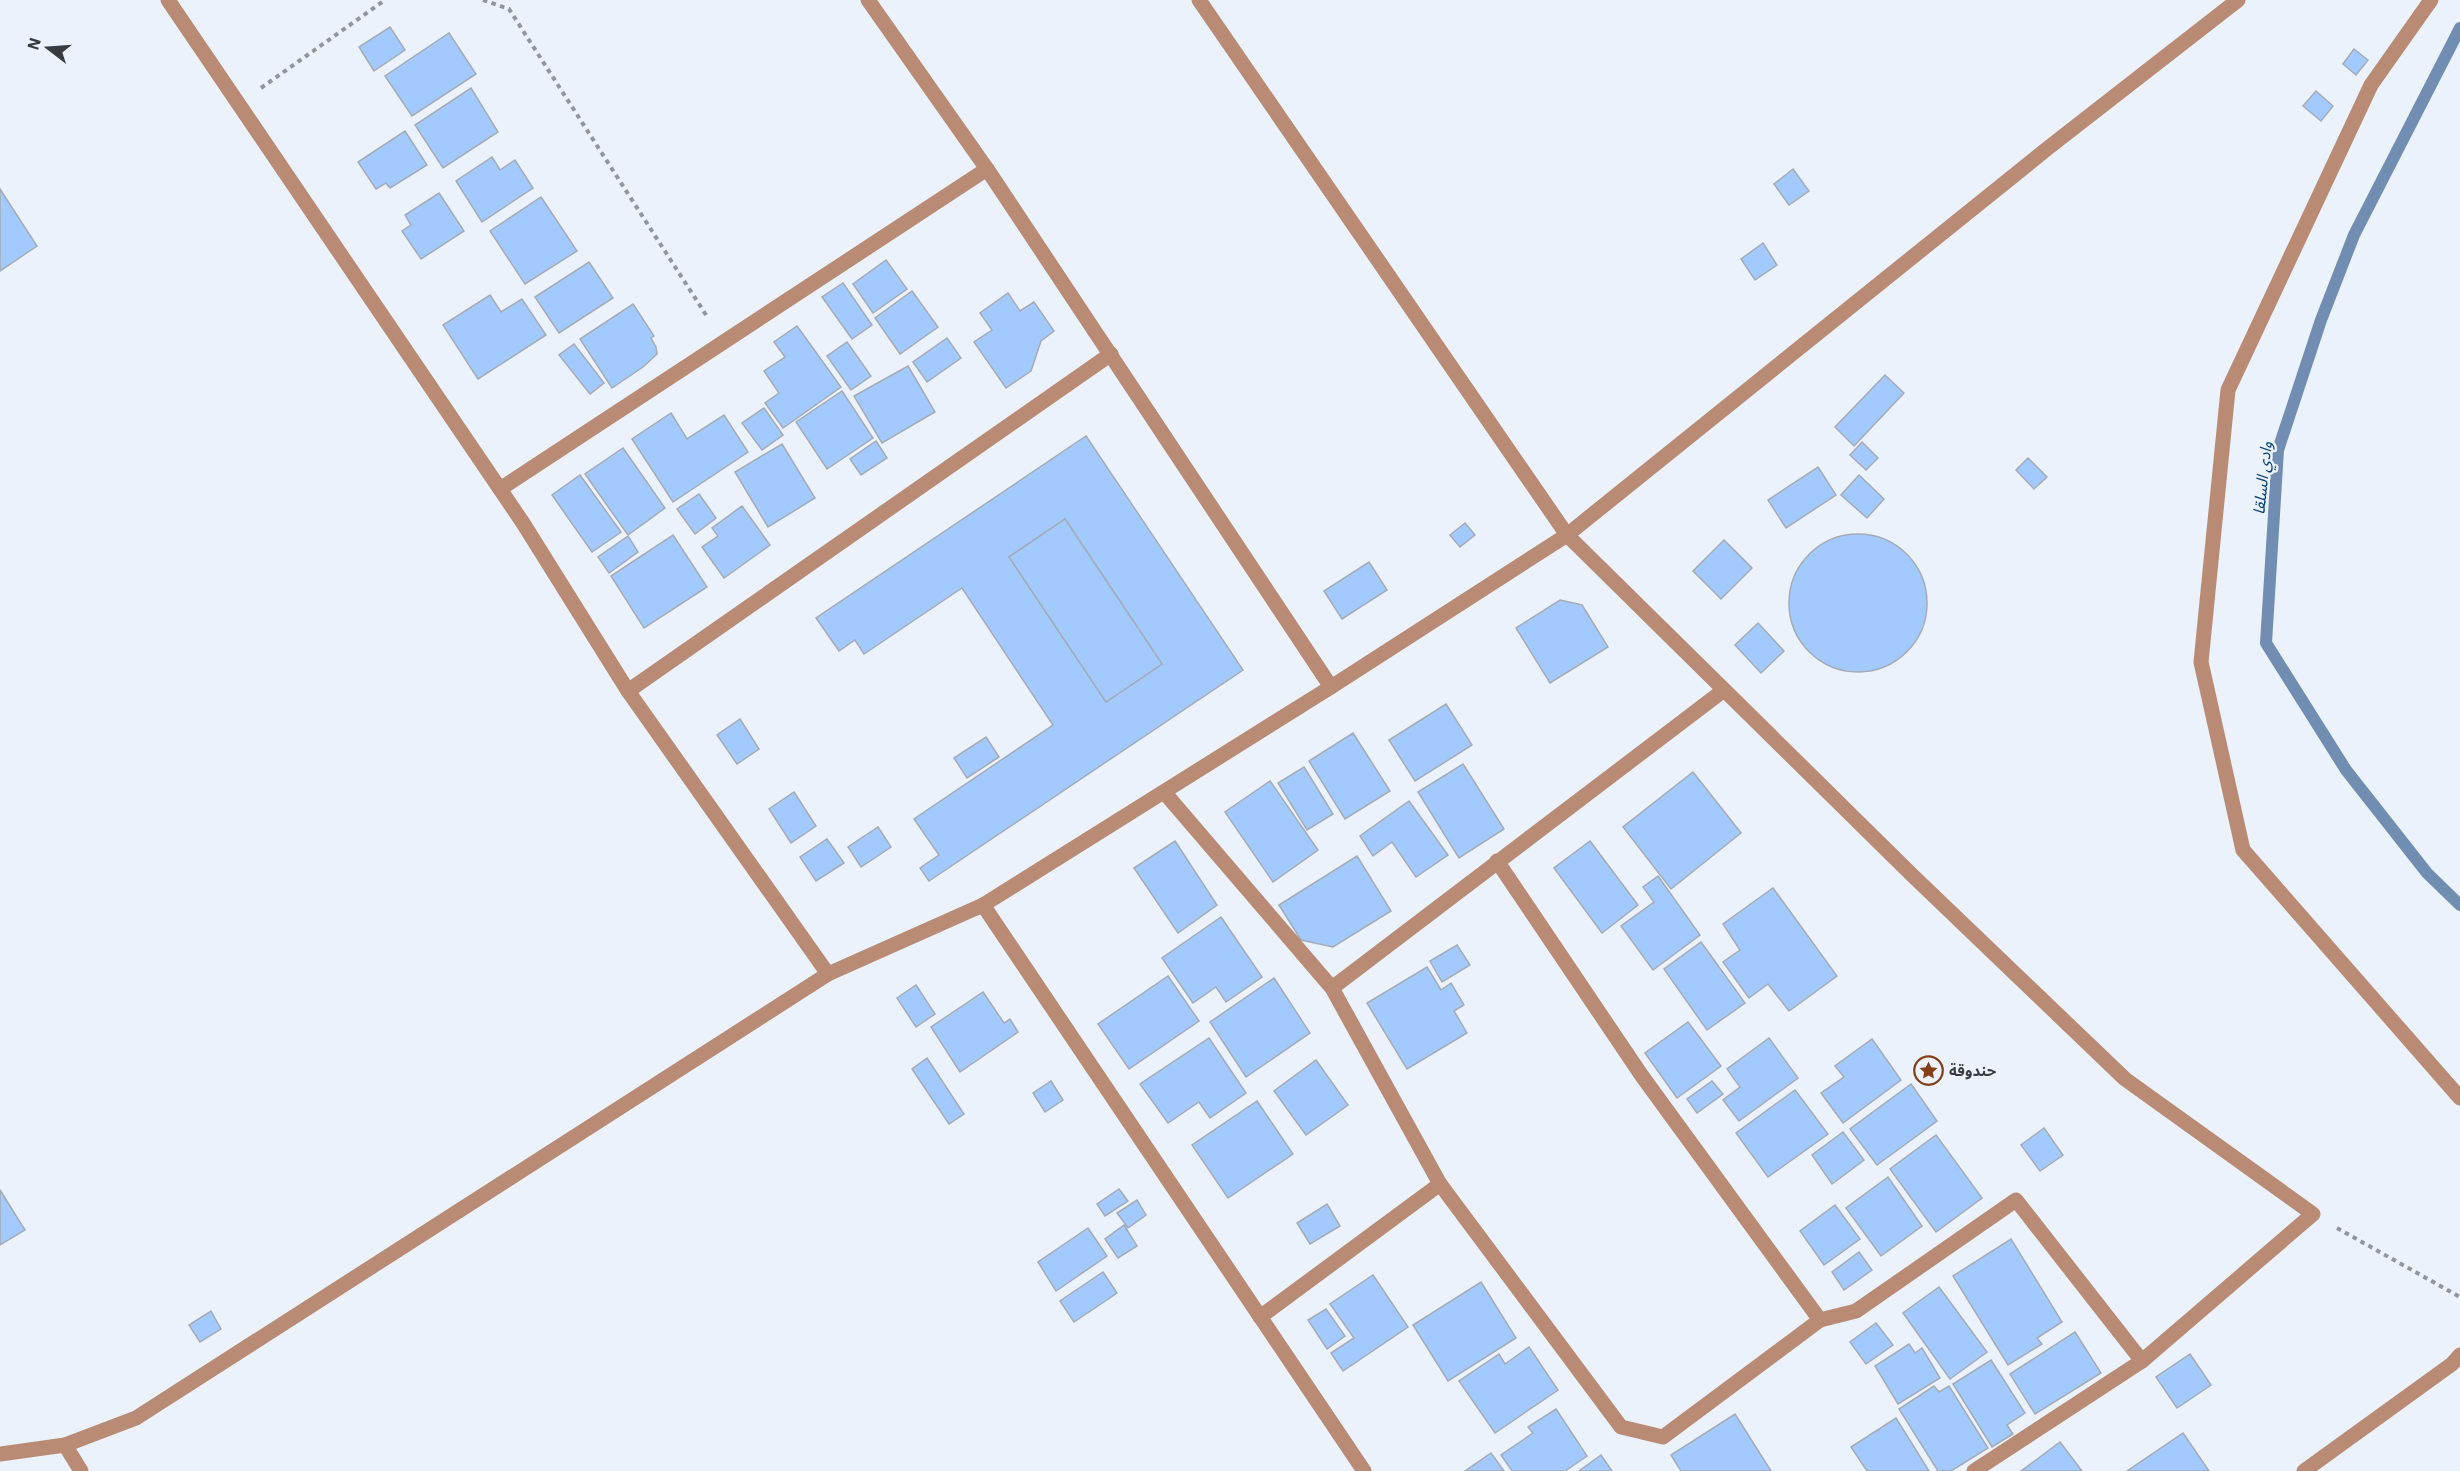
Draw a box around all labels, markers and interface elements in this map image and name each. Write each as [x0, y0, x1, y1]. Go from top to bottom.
north arrow [18, 18, 78, 78]
text: N [22, 35, 45, 52]
water label: وادي السلقا [2248, 440, 2279, 516]
place icon: حندوقة [1912, 1054, 1944, 1086]
place label: حندوقة [1949, 1061, 1997, 1080]

